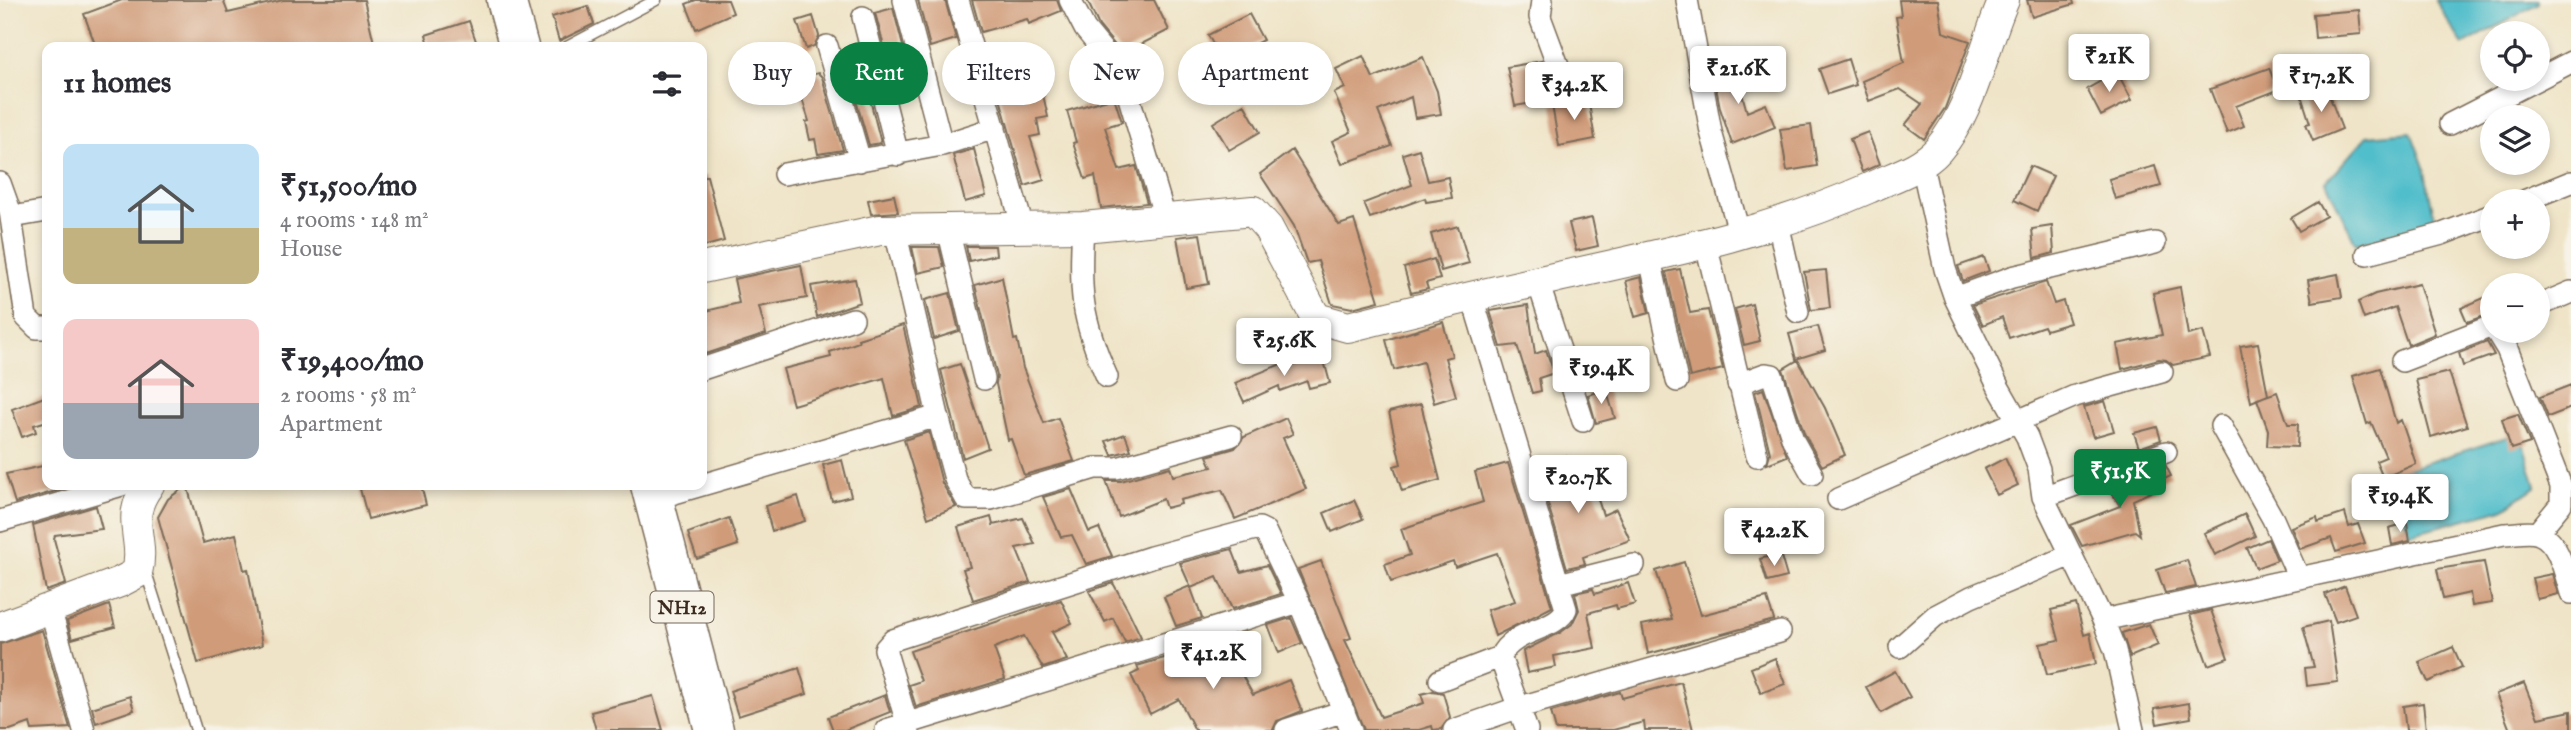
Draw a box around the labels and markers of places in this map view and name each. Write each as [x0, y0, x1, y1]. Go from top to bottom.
pin: ₹21K [2068, 34, 2150, 94]
pin: ₹21.6K [1681, 46, 1795, 106]
pin: ₹17.2K [2264, 54, 2378, 114]
pin: ₹34.2K [1517, 62, 1631, 122]
pin: ₹25.6K [1227, 318, 1341, 378]
pin: ₹19.4K [1544, 346, 1658, 406]
pin: ₹51.5K [2063, 449, 2177, 509]
pin: ₹20.7K [1521, 456, 1635, 515]
pin: ₹19.4K [2343, 475, 2457, 534]
pin: ₹42.2K [1717, 508, 1831, 568]
pin: ₹41.2K [1156, 632, 1270, 691]

